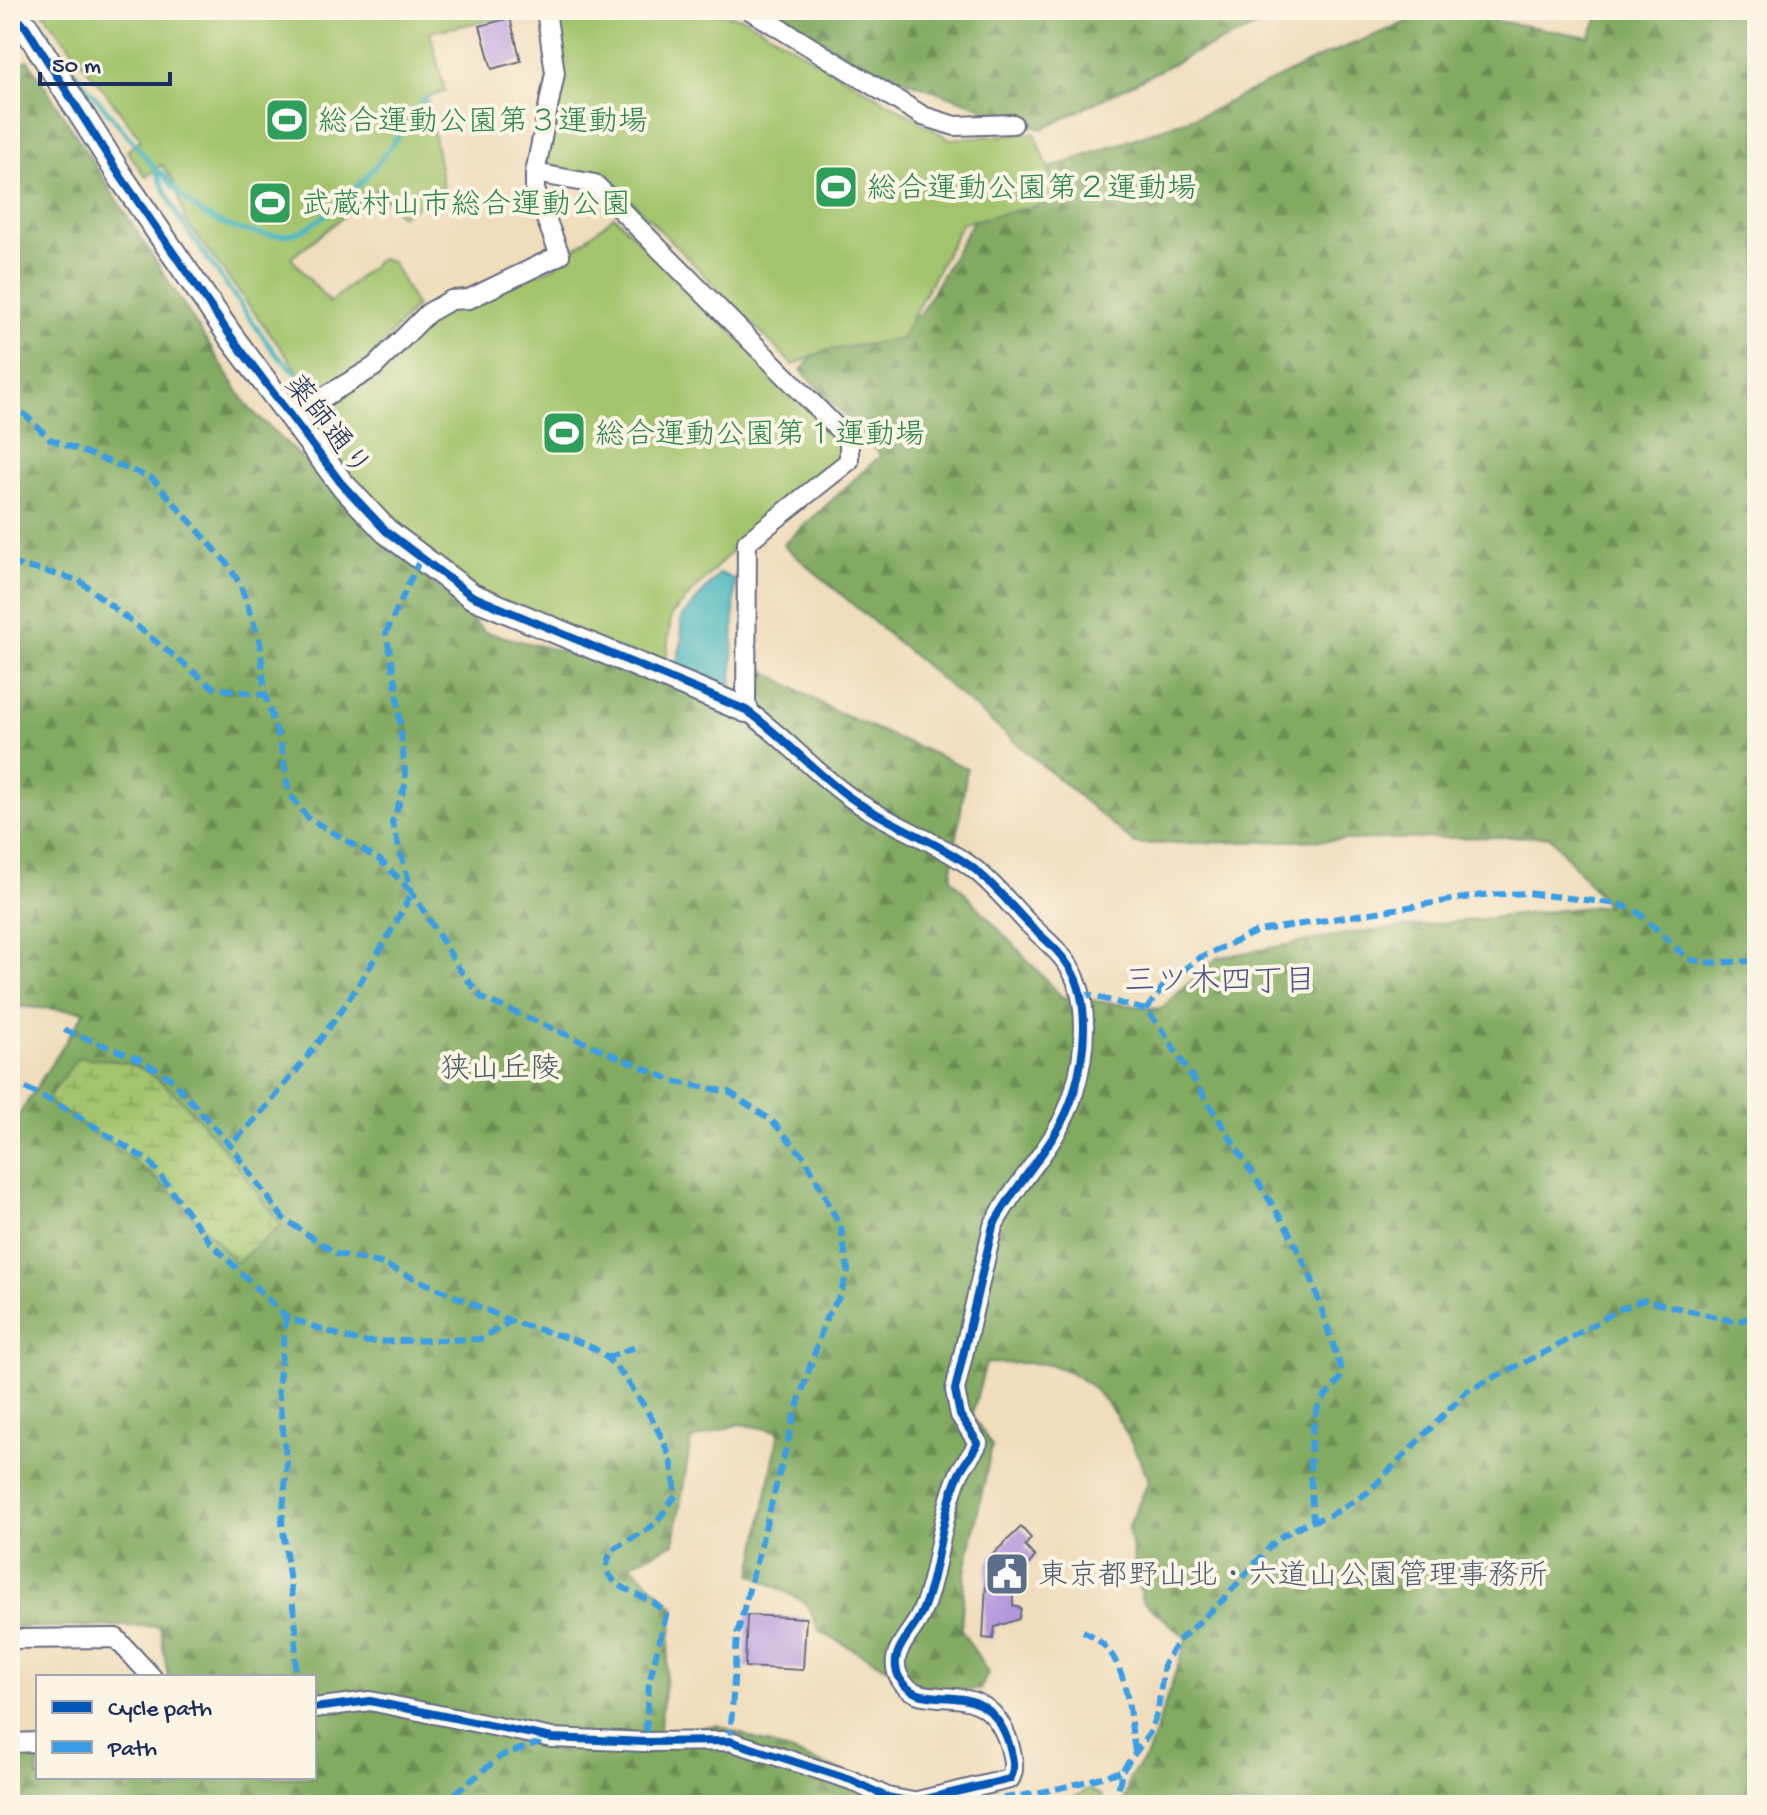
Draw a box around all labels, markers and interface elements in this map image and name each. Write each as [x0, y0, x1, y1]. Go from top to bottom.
scale bar [40, 36, 170, 86]
text: 50 m [52, 53, 101, 82]
sports icon: 総合運動公園第３運動場 [263, 96, 311, 144]
place label: 総合運動公園第３運動場 [318, 105, 648, 142]
sports icon: 総合運動公園第２運動場 [812, 163, 860, 211]
place label: 総合運動公園第２運動場 [867, 172, 1197, 209]
sports icon: 武蔵村山市総合運動公園 [246, 179, 294, 227]
place label: 武蔵村山市総合運動公園 [301, 188, 631, 225]
street label: 薬師通り [275, 368, 378, 486]
sports icon: 総合運動公園第１運動場 [540, 409, 588, 457]
place label: 総合運動公園第１運動場 [595, 418, 925, 455]
district label: 三ツ木四丁目 [1124, 964, 1316, 1003]
park label: 狭山丘陵 [440, 1052, 560, 1089]
public building icon: 東京都野山北・六道山公園管理事務所 [983, 1550, 1031, 1598]
place label: 東京都野山北・六道山公園管理事務所 [1038, 1559, 1548, 1596]
legend [36, 1675, 316, 1779]
text: Cycle path [108, 1696, 212, 1725]
text: Path [107, 1736, 157, 1765]

